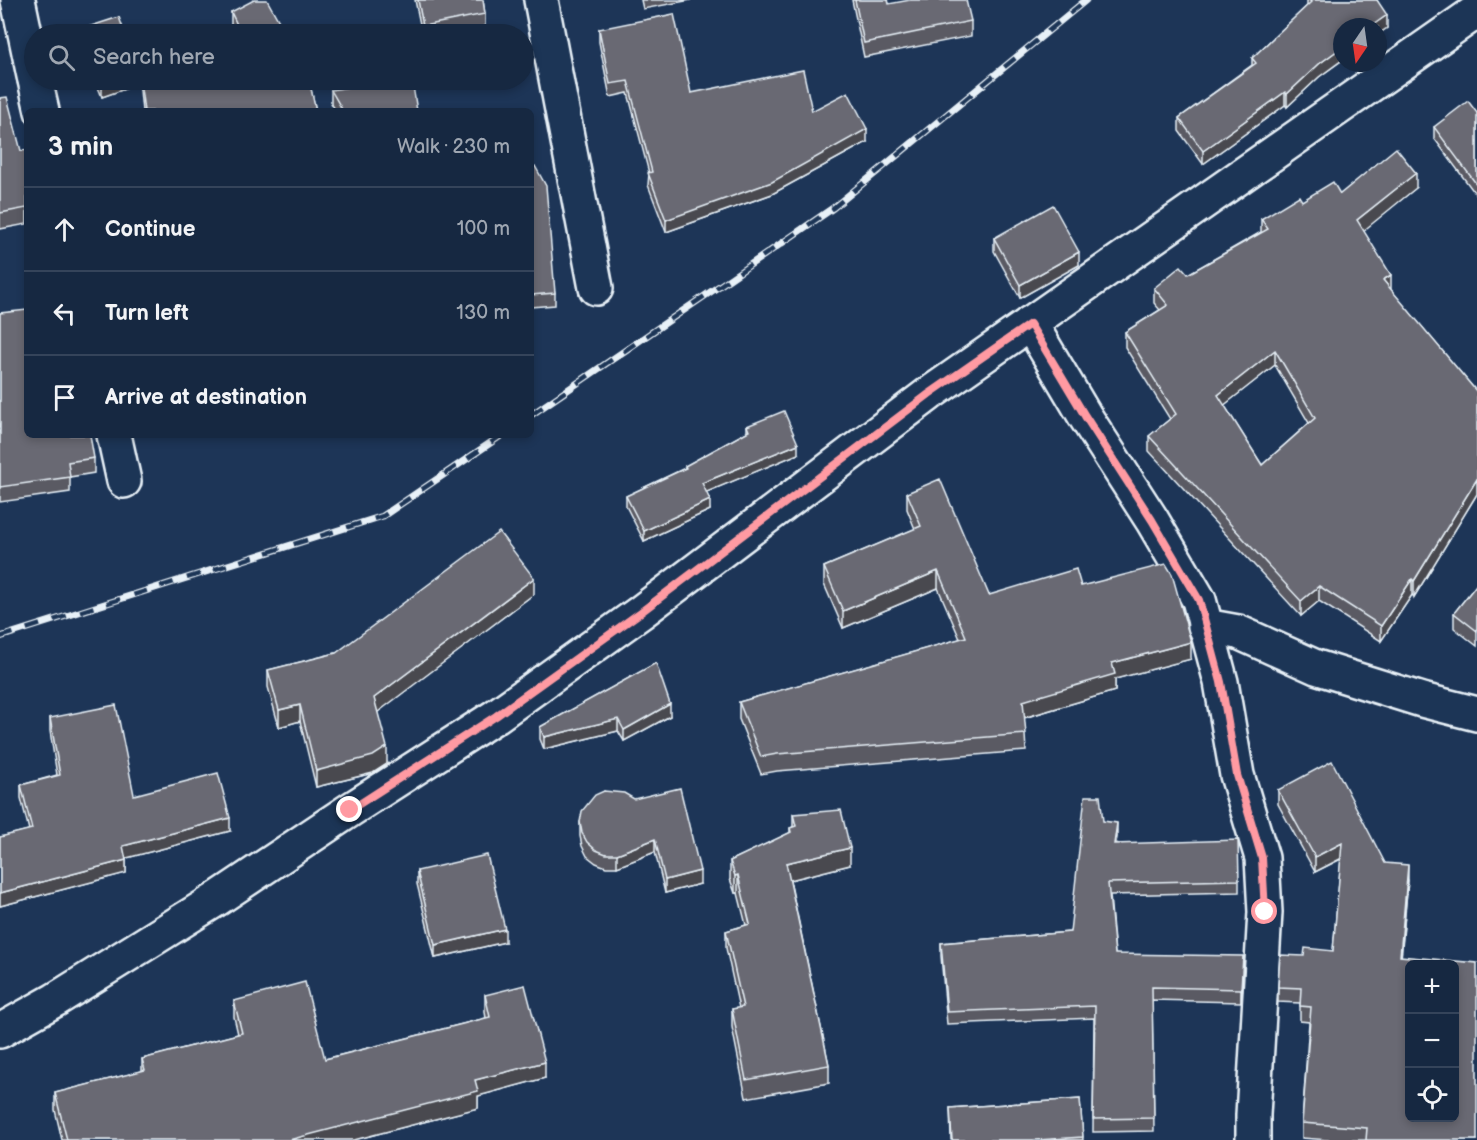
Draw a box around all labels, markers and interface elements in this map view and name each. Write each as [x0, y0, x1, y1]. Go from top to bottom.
north arrow [1333, 18, 1387, 72]
search box [24, 24, 534, 90]
icon: search [45, 41, 78, 74]
text: Search here [93, 44, 215, 71]
text: 3 min [48, 132, 113, 163]
text: Walk · 230 m [397, 135, 510, 159]
icon: ahead [48, 213, 81, 246]
text: Continue [105, 216, 195, 243]
text: 100 m [457, 217, 510, 241]
icon: left [48, 297, 81, 330]
text: Turn left [105, 300, 189, 327]
text: 130 m [456, 301, 510, 325]
icon: arrive [48, 381, 81, 414]
text: Arrive at destination [105, 384, 307, 411]
route end [336, 796, 362, 822]
route start [1251, 898, 1277, 924]
map controls [1405, 960, 1459, 1122]
button: + [1405, 960, 1459, 1014]
button: − [1405, 1014, 1459, 1068]
button: locate [1405, 1068, 1459, 1122]

